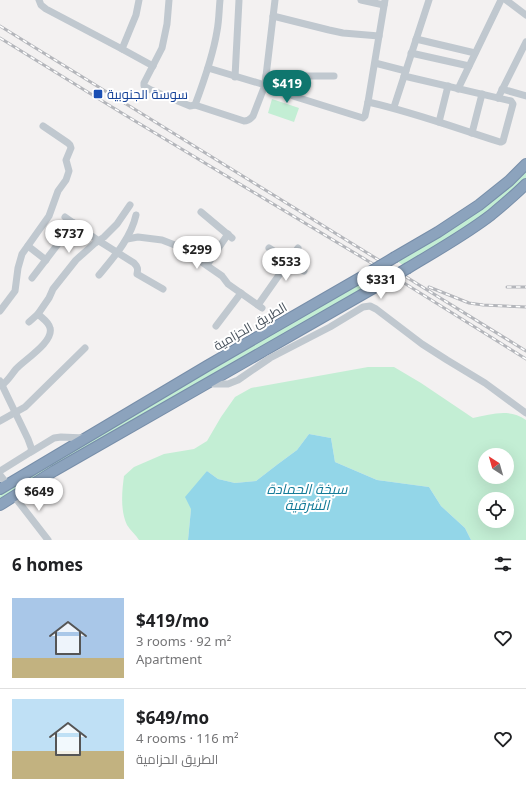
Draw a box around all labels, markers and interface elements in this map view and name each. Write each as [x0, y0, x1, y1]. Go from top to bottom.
pin: $419 [263, 70, 311, 104]
text: $419 [272, 74, 302, 92]
place label: سوسة الجنوبية [107, 85, 188, 103]
marker: سوسة الجنوبية [92, 88, 104, 100]
pin: $737 [45, 220, 93, 254]
text: $737 [54, 224, 84, 242]
pin: $299 [173, 236, 221, 270]
text: $299 [182, 240, 212, 258]
pin: $533 [262, 248, 310, 282]
text: $533 [271, 252, 301, 270]
pin: $331 [357, 266, 405, 300]
text: $331 [366, 270, 396, 288]
street label: الطريق الحزامية [210, 298, 290, 354]
north arrow [478, 448, 514, 484]
map controls [478, 448, 514, 528]
pin: $649 [15, 478, 63, 512]
water label: سبخة الحمادة الشرقية [267, 479, 348, 514]
text: $649 [24, 482, 54, 500]
button: locate [478, 492, 514, 528]
text: 6 homes [12, 553, 83, 576]
icon: filters [492, 553, 514, 575]
text: $419/mo [136, 609, 209, 632]
icon: home [44, 614, 92, 662]
icon: heart [492, 627, 514, 649]
text: 3 rooms · 92 m² [136, 632, 231, 650]
text: Apartment [136, 650, 202, 668]
text: $649/mo [136, 706, 209, 729]
icon: home [44, 715, 92, 763]
icon: heart [492, 728, 514, 750]
text: 4 rooms · 116 m² [136, 729, 239, 747]
text: الطريق الحزامية [136, 750, 218, 768]

